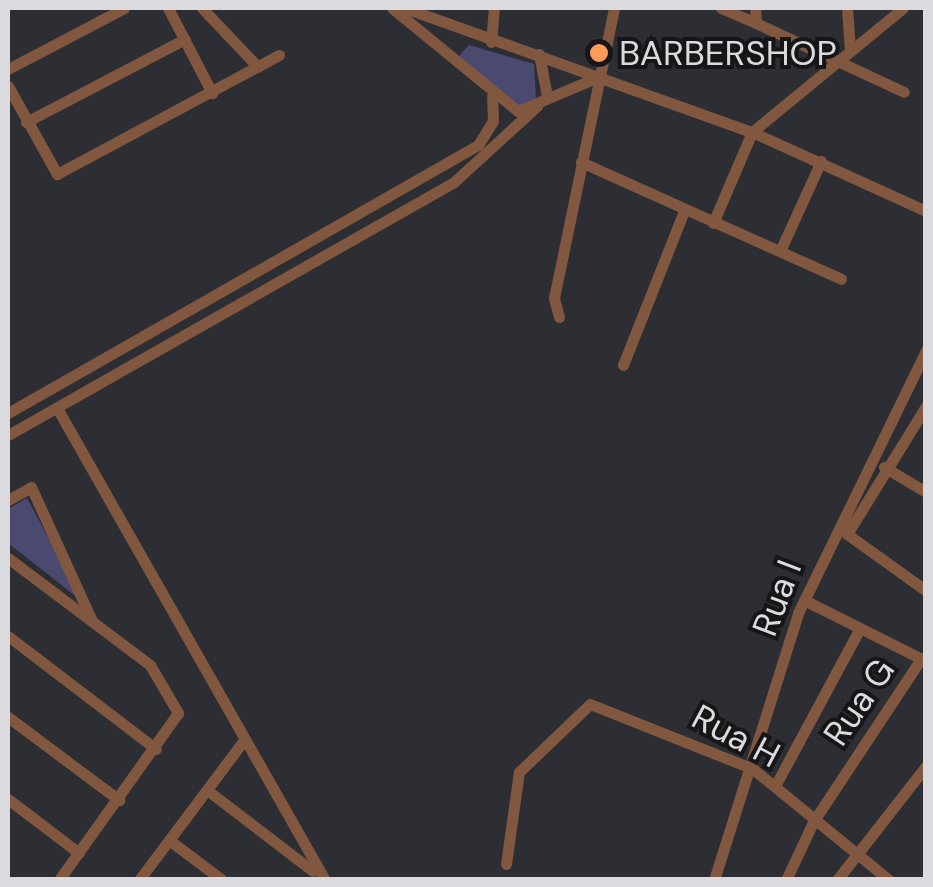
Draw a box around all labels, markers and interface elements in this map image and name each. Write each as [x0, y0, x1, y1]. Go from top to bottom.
place label: BARBERSHOP [619, 32, 837, 74]
marker: BARBERSHOP [588, 42, 610, 64]
street label: Rua I [744, 554, 810, 642]
street label: Rua G [815, 651, 903, 753]
street label: Rua H [685, 696, 787, 776]

